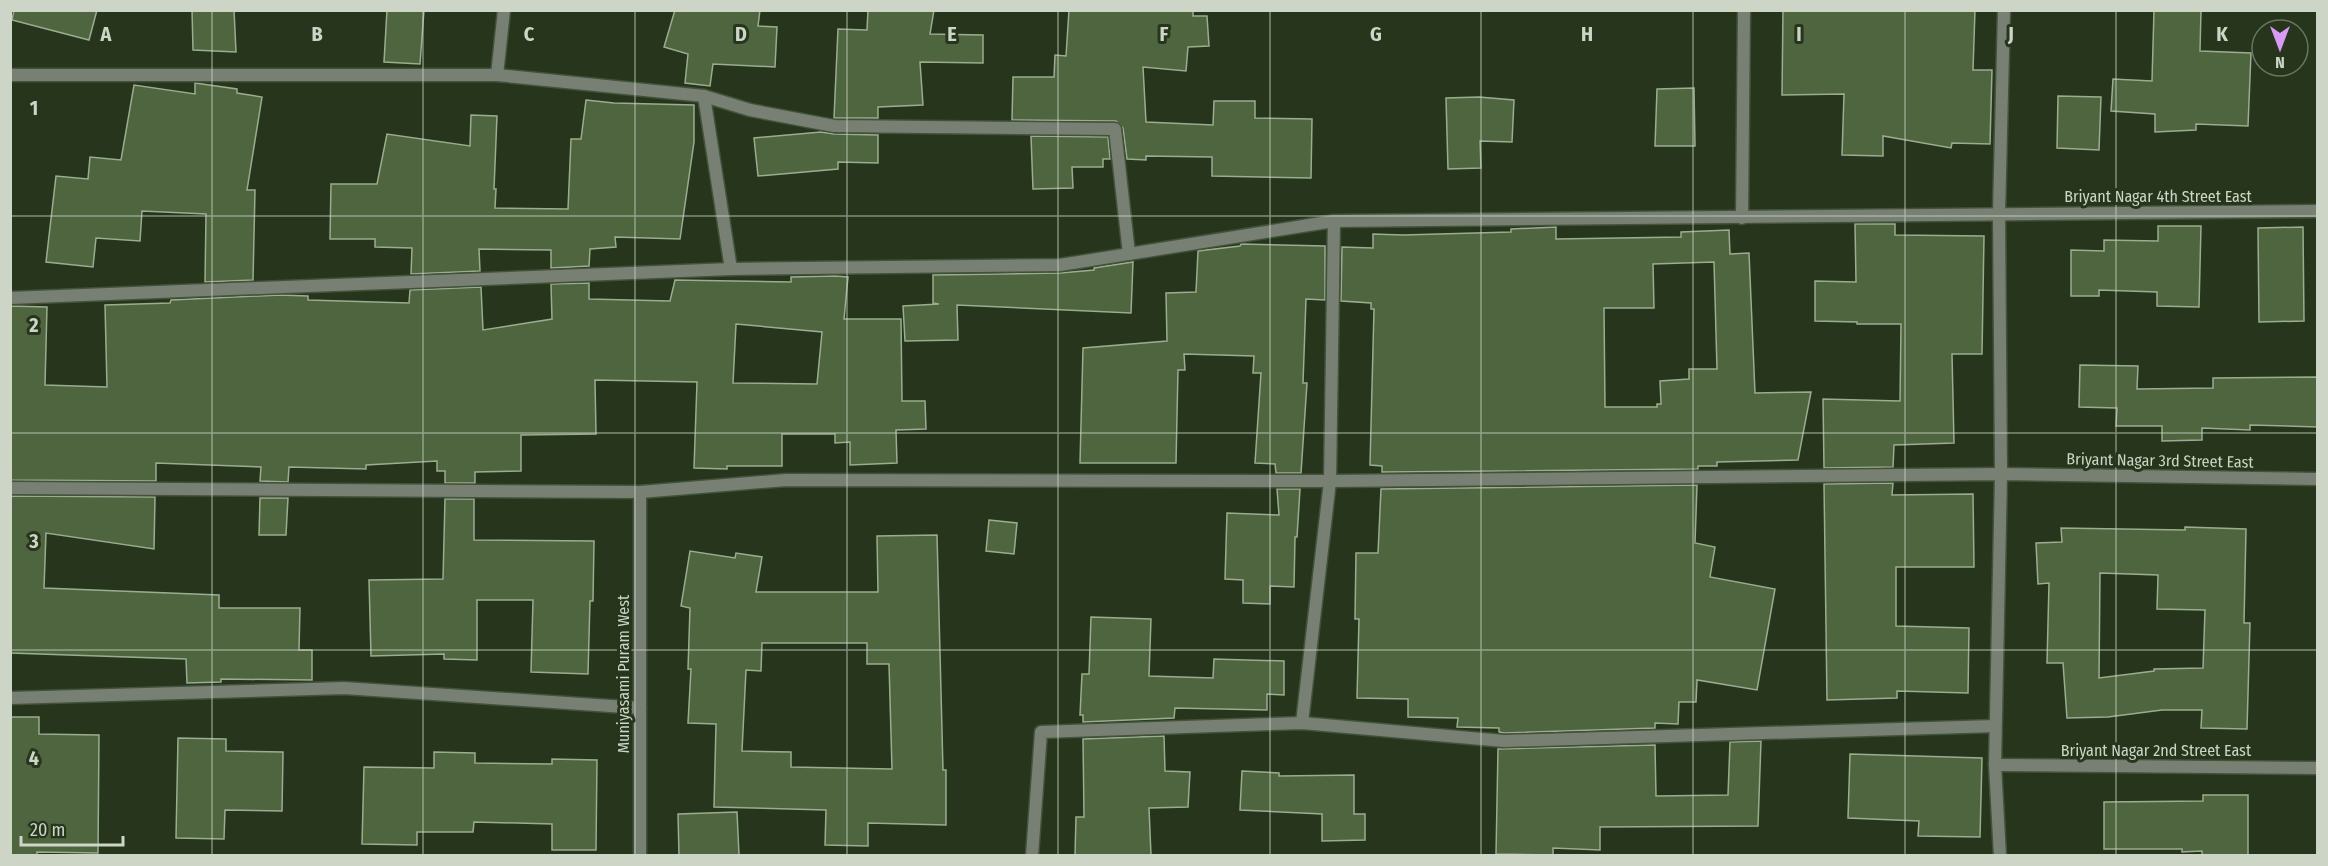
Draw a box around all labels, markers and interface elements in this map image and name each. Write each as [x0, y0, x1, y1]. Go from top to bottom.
north arrow [2250, 18, 2310, 78]
text: A [100, 22, 113, 46]
text: B [311, 22, 323, 46]
text: C [524, 22, 535, 46]
text: D [735, 22, 747, 46]
text: E [947, 22, 957, 46]
text: F [1160, 22, 1169, 46]
text: G [1370, 22, 1382, 46]
text: H [1581, 22, 1593, 46]
text: I [1796, 22, 1802, 46]
text: J [2007, 22, 2014, 46]
text: K [2216, 22, 2228, 46]
text: N [2275, 53, 2285, 72]
text: 1 [30, 96, 38, 120]
street label: Briyant Nagar 4th Street East [2064, 187, 2253, 206]
text: 2 [28, 313, 39, 337]
street label: Briyant Nagar 3rd Street East [2066, 449, 2255, 472]
text: 3 [28, 529, 39, 553]
street label: Muniyasami Puram West [614, 594, 633, 753]
street label: Briyant Nagar 2nd Street East [2061, 741, 2252, 760]
text: 4 [29, 746, 39, 770]
scale bar [21, 809, 123, 847]
text: 20 m [30, 819, 65, 841]

